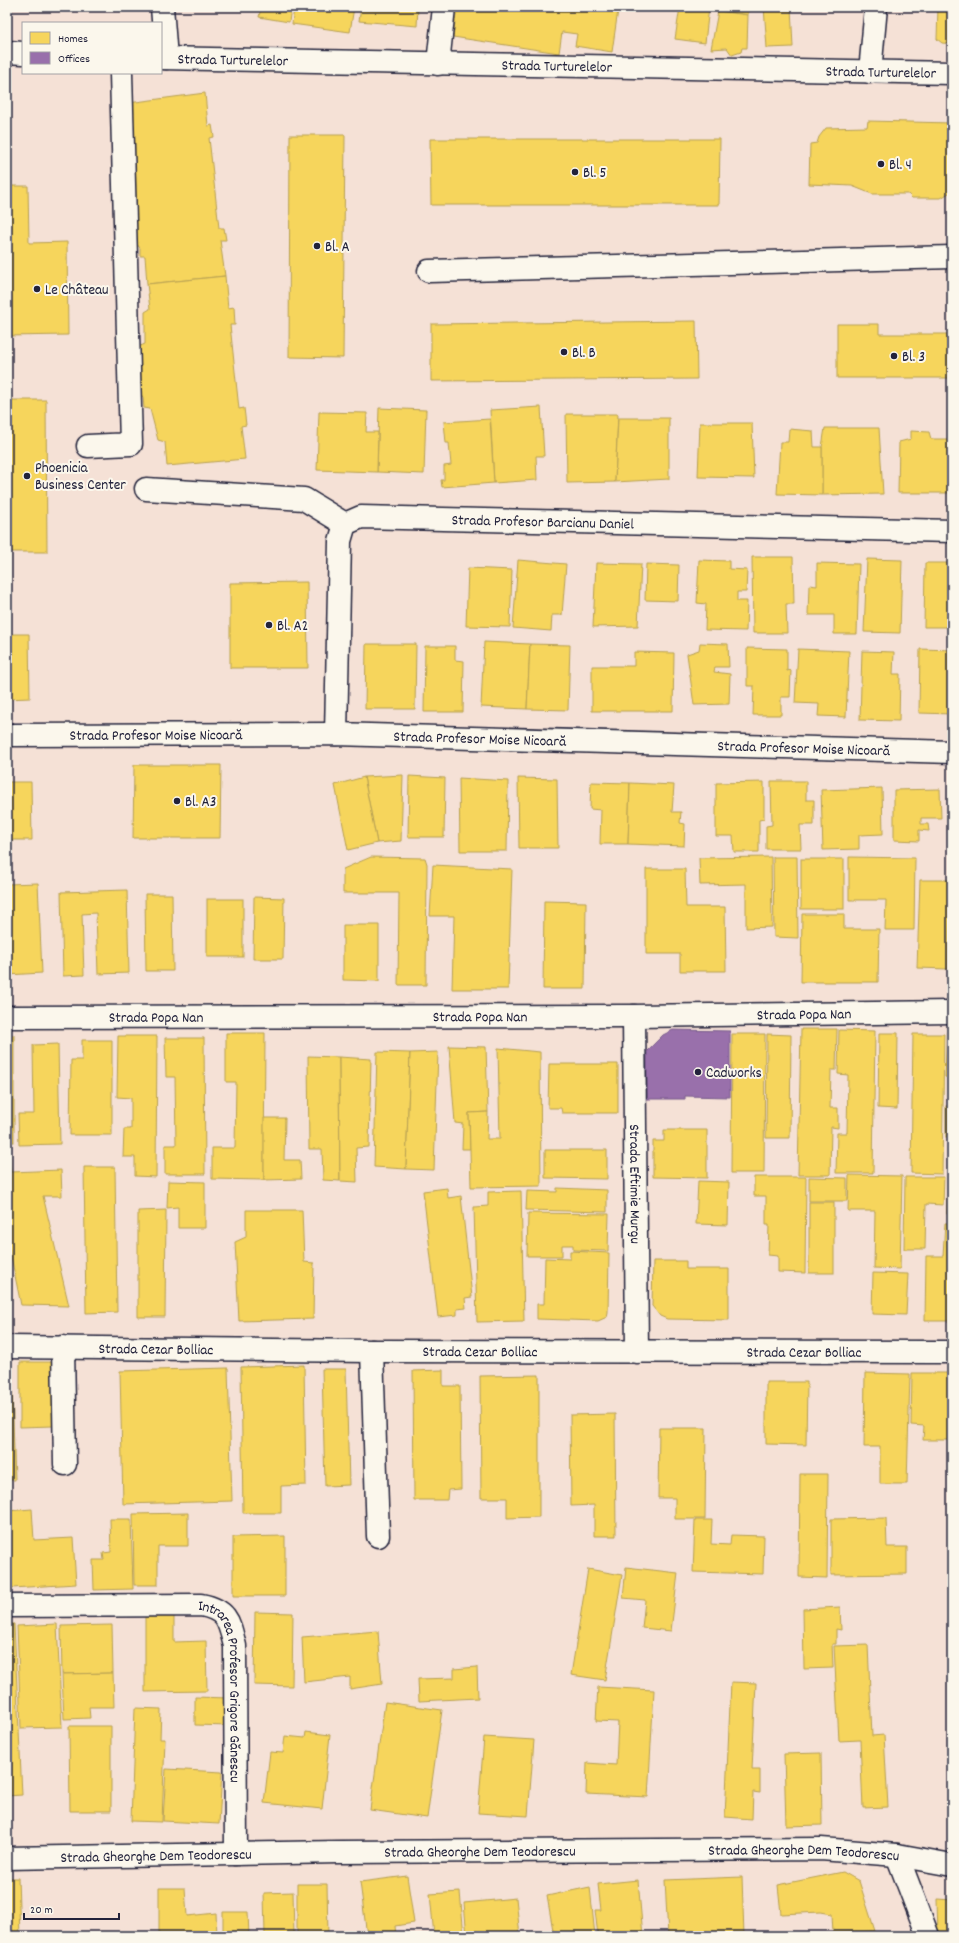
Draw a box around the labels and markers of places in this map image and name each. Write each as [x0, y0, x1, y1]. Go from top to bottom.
place label: Bl. 4 [889, 155, 912, 177]
marker: Bl. 4 [876, 159, 886, 169]
place label: Bl. 5 [583, 163, 607, 185]
marker: Bl. 5 [570, 167, 580, 177]
place label: Bl. A [325, 237, 350, 259]
marker: Bl. A [312, 241, 322, 251]
place label: Le Château [45, 280, 109, 302]
marker: Le Château [32, 284, 42, 294]
place label: Bl. B [572, 343, 596, 365]
marker: Bl. B [559, 347, 569, 357]
place label: Bl. 3 [902, 347, 925, 369]
marker: Bl. 3 [889, 351, 899, 361]
place label: Phoenicia Business Center [35, 458, 126, 497]
marker: Phoenicia Business Center [22, 471, 32, 481]
place label: Bl. A2 [277, 616, 308, 638]
marker: Bl. A2 [264, 620, 274, 630]
place label: Bl. A3 [185, 792, 216, 814]
marker: Bl. A3 [172, 796, 182, 806]
place label: Cadworks [706, 1063, 762, 1085]
marker: Cadworks [693, 1067, 703, 1077]

